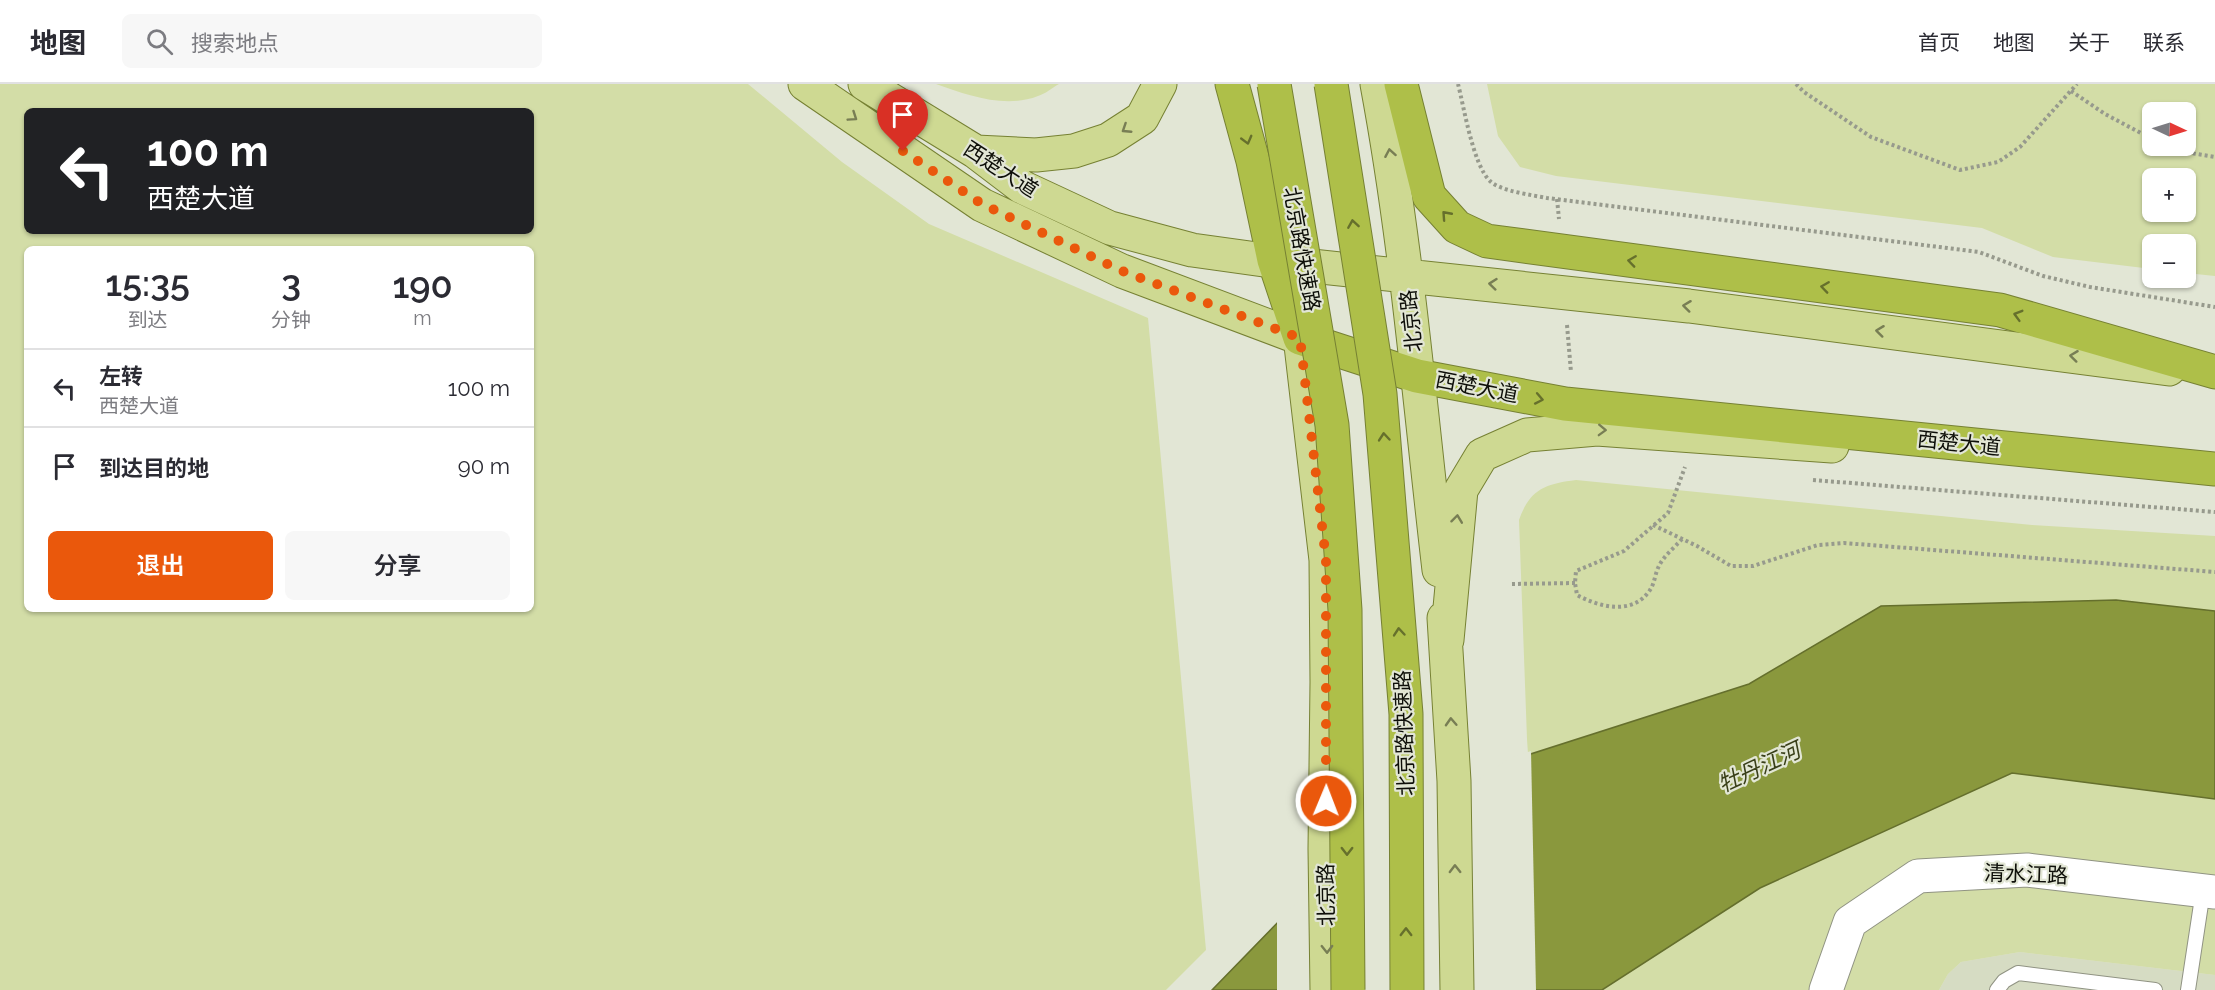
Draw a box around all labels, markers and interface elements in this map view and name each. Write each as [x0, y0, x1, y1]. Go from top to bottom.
search box [122, 14, 542, 68]
icon: search [143, 25, 176, 58]
text: 地图 [30, 27, 86, 60]
text: 搜索地点 [191, 30, 279, 56]
text: 首页 [1918, 30, 1960, 55]
text: 地图 [1993, 30, 2035, 55]
text: 关于 [2068, 30, 2110, 55]
text: 联系 [2143, 30, 2185, 55]
pin [877, 89, 928, 151]
icon: arrive [886, 98, 919, 131]
north arrow [2142, 102, 2196, 156]
map controls [2142, 102, 2196, 288]
one-way arrow [847, 110, 858, 121]
one-way arrow [1121, 122, 1132, 133]
text: 100 m [147, 127, 269, 176]
icon: left [48, 132, 126, 210]
one-way arrow [1240, 135, 1253, 145]
street label: 西楚大道 [959, 136, 1043, 202]
one-way arrow [1384, 148, 1396, 158]
button: + [2142, 168, 2196, 222]
text: 西楚大道 [147, 183, 255, 214]
street label: 北京路快速路 [1279, 185, 1325, 313]
one-way arrow [1442, 212, 1453, 222]
one-way arrow [1347, 219, 1360, 229]
button: − [2142, 234, 2196, 288]
one-way arrow [1627, 255, 1636, 268]
text: 15:35 [105, 262, 190, 304]
text: 3 [281, 262, 301, 304]
text: 190 [392, 264, 453, 306]
one-way arrow [1489, 278, 1498, 291]
one-way arrow [1820, 281, 1830, 293]
street label: 北京路 [1395, 288, 1427, 354]
one-way arrow [1682, 301, 1691, 313]
text: m [413, 306, 432, 330]
text: 到达 [128, 308, 168, 332]
text: 分钟 [271, 308, 311, 332]
one-way arrow [2013, 310, 2024, 322]
one-way arrow [1876, 326, 1885, 338]
one-way arrow [2069, 351, 2078, 363]
text: 左转 [99, 363, 143, 389]
street label: 西楚大道 [1433, 367, 1521, 407]
icon: left [48, 372, 81, 405]
text: 100 m [448, 375, 510, 401]
one-way arrow [1534, 392, 1544, 405]
text: 西楚大道 [99, 394, 179, 418]
one-way arrow [1598, 423, 1607, 436]
street label: 西楚大道 [1916, 426, 2002, 460]
one-way arrow [1377, 433, 1390, 442]
icon: arrive [48, 450, 81, 483]
text: 90 m [458, 453, 510, 479]
text: 到达目的地 [99, 455, 209, 481]
one-way arrow [1451, 515, 1463, 524]
button: 退出 [48, 531, 273, 600]
button: 分享 [285, 531, 510, 600]
one-way arrow [1393, 627, 1406, 636]
street label: 北京路快速路 [1389, 670, 1419, 796]
one-way arrow [1445, 718, 1458, 727]
water label: 牡丹江河 [1714, 735, 1808, 797]
position arrow [1294, 769, 1358, 833]
one-way arrow [1341, 847, 1353, 856]
street label: 清水江路 [1984, 860, 2068, 888]
street label: 北京路 [1313, 863, 1339, 927]
one-way arrow [1449, 864, 1462, 873]
one-way arrow [1400, 927, 1412, 936]
one-way arrow [1320, 945, 1333, 954]

